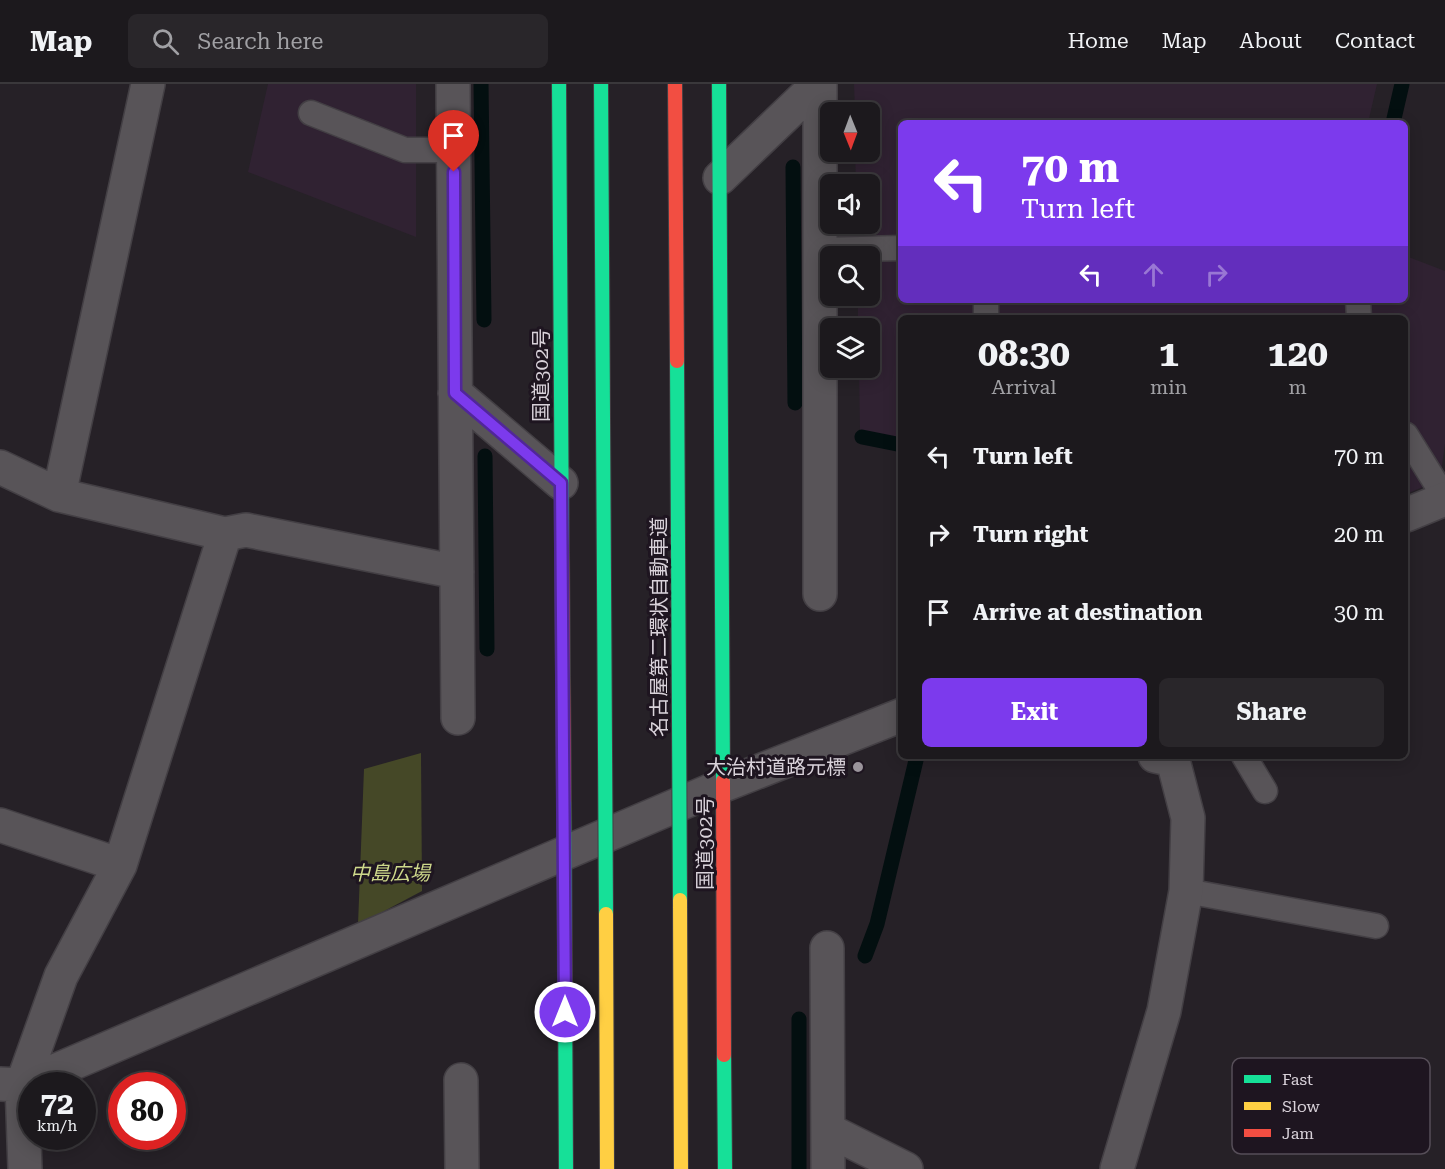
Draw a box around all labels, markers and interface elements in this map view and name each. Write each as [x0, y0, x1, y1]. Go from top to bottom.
search box [128, 14, 548, 68]
text: Map [30, 25, 92, 58]
icon: search [149, 25, 182, 58]
text: Search here [197, 29, 323, 54]
text: Home [1068, 29, 1129, 53]
text: Map [1162, 29, 1207, 53]
text: About [1240, 29, 1302, 53]
text: Contact [1335, 29, 1415, 53]
north arrow [820, 102, 880, 162]
map controls [820, 102, 880, 378]
pin [428, 110, 479, 172]
icon: arrive [437, 119, 470, 152]
text: 70 m [1021, 143, 1119, 192]
icon: left [922, 144, 1000, 222]
button: sound [820, 174, 880, 234]
text: Turn left [1021, 193, 1135, 225]
button: search [820, 246, 880, 306]
icon: left [1074, 258, 1107, 291]
icon: ahead [1137, 258, 1170, 291]
icon: right [1200, 258, 1233, 291]
button: layers [820, 318, 880, 378]
street label: 国道302号 [529, 328, 553, 422]
text: 08:30 [978, 333, 1070, 375]
text: 1 [1159, 333, 1179, 375]
text: 120 [1268, 333, 1328, 375]
text: Arrival [991, 375, 1056, 399]
text: min [1150, 375, 1187, 399]
text: m [1289, 375, 1307, 399]
icon: left [922, 440, 955, 473]
text: Turn left [973, 444, 1073, 469]
text: 70 m [1334, 444, 1384, 469]
street label: 名古屋第二環状自動車道 [647, 517, 671, 737]
icon: right [922, 518, 955, 551]
text: Turn right [973, 522, 1088, 547]
text: 20 m [1334, 522, 1384, 547]
icon: arrive [922, 596, 955, 629]
text: Arrive at destination [973, 600, 1202, 625]
text: 30 m [1334, 600, 1384, 625]
button: Exit [922, 678, 1147, 747]
button: Share [1159, 678, 1384, 747]
place label: 大治村道路元標 [706, 755, 846, 779]
marker: 大治村道路元標 [851, 760, 865, 774]
street label: 国道302号 [693, 796, 717, 890]
park label: 中島広場 [350, 861, 432, 885]
position arrow [533, 980, 597, 1044]
legend [1232, 1058, 1430, 1154]
text: Fast [1282, 1070, 1313, 1089]
speed limit sign: 80 [108, 1072, 186, 1150]
text: 72 [40, 1086, 74, 1121]
text: Slow [1282, 1097, 1320, 1116]
text: km/h [37, 1117, 77, 1135]
text: Jam [1282, 1124, 1314, 1143]

